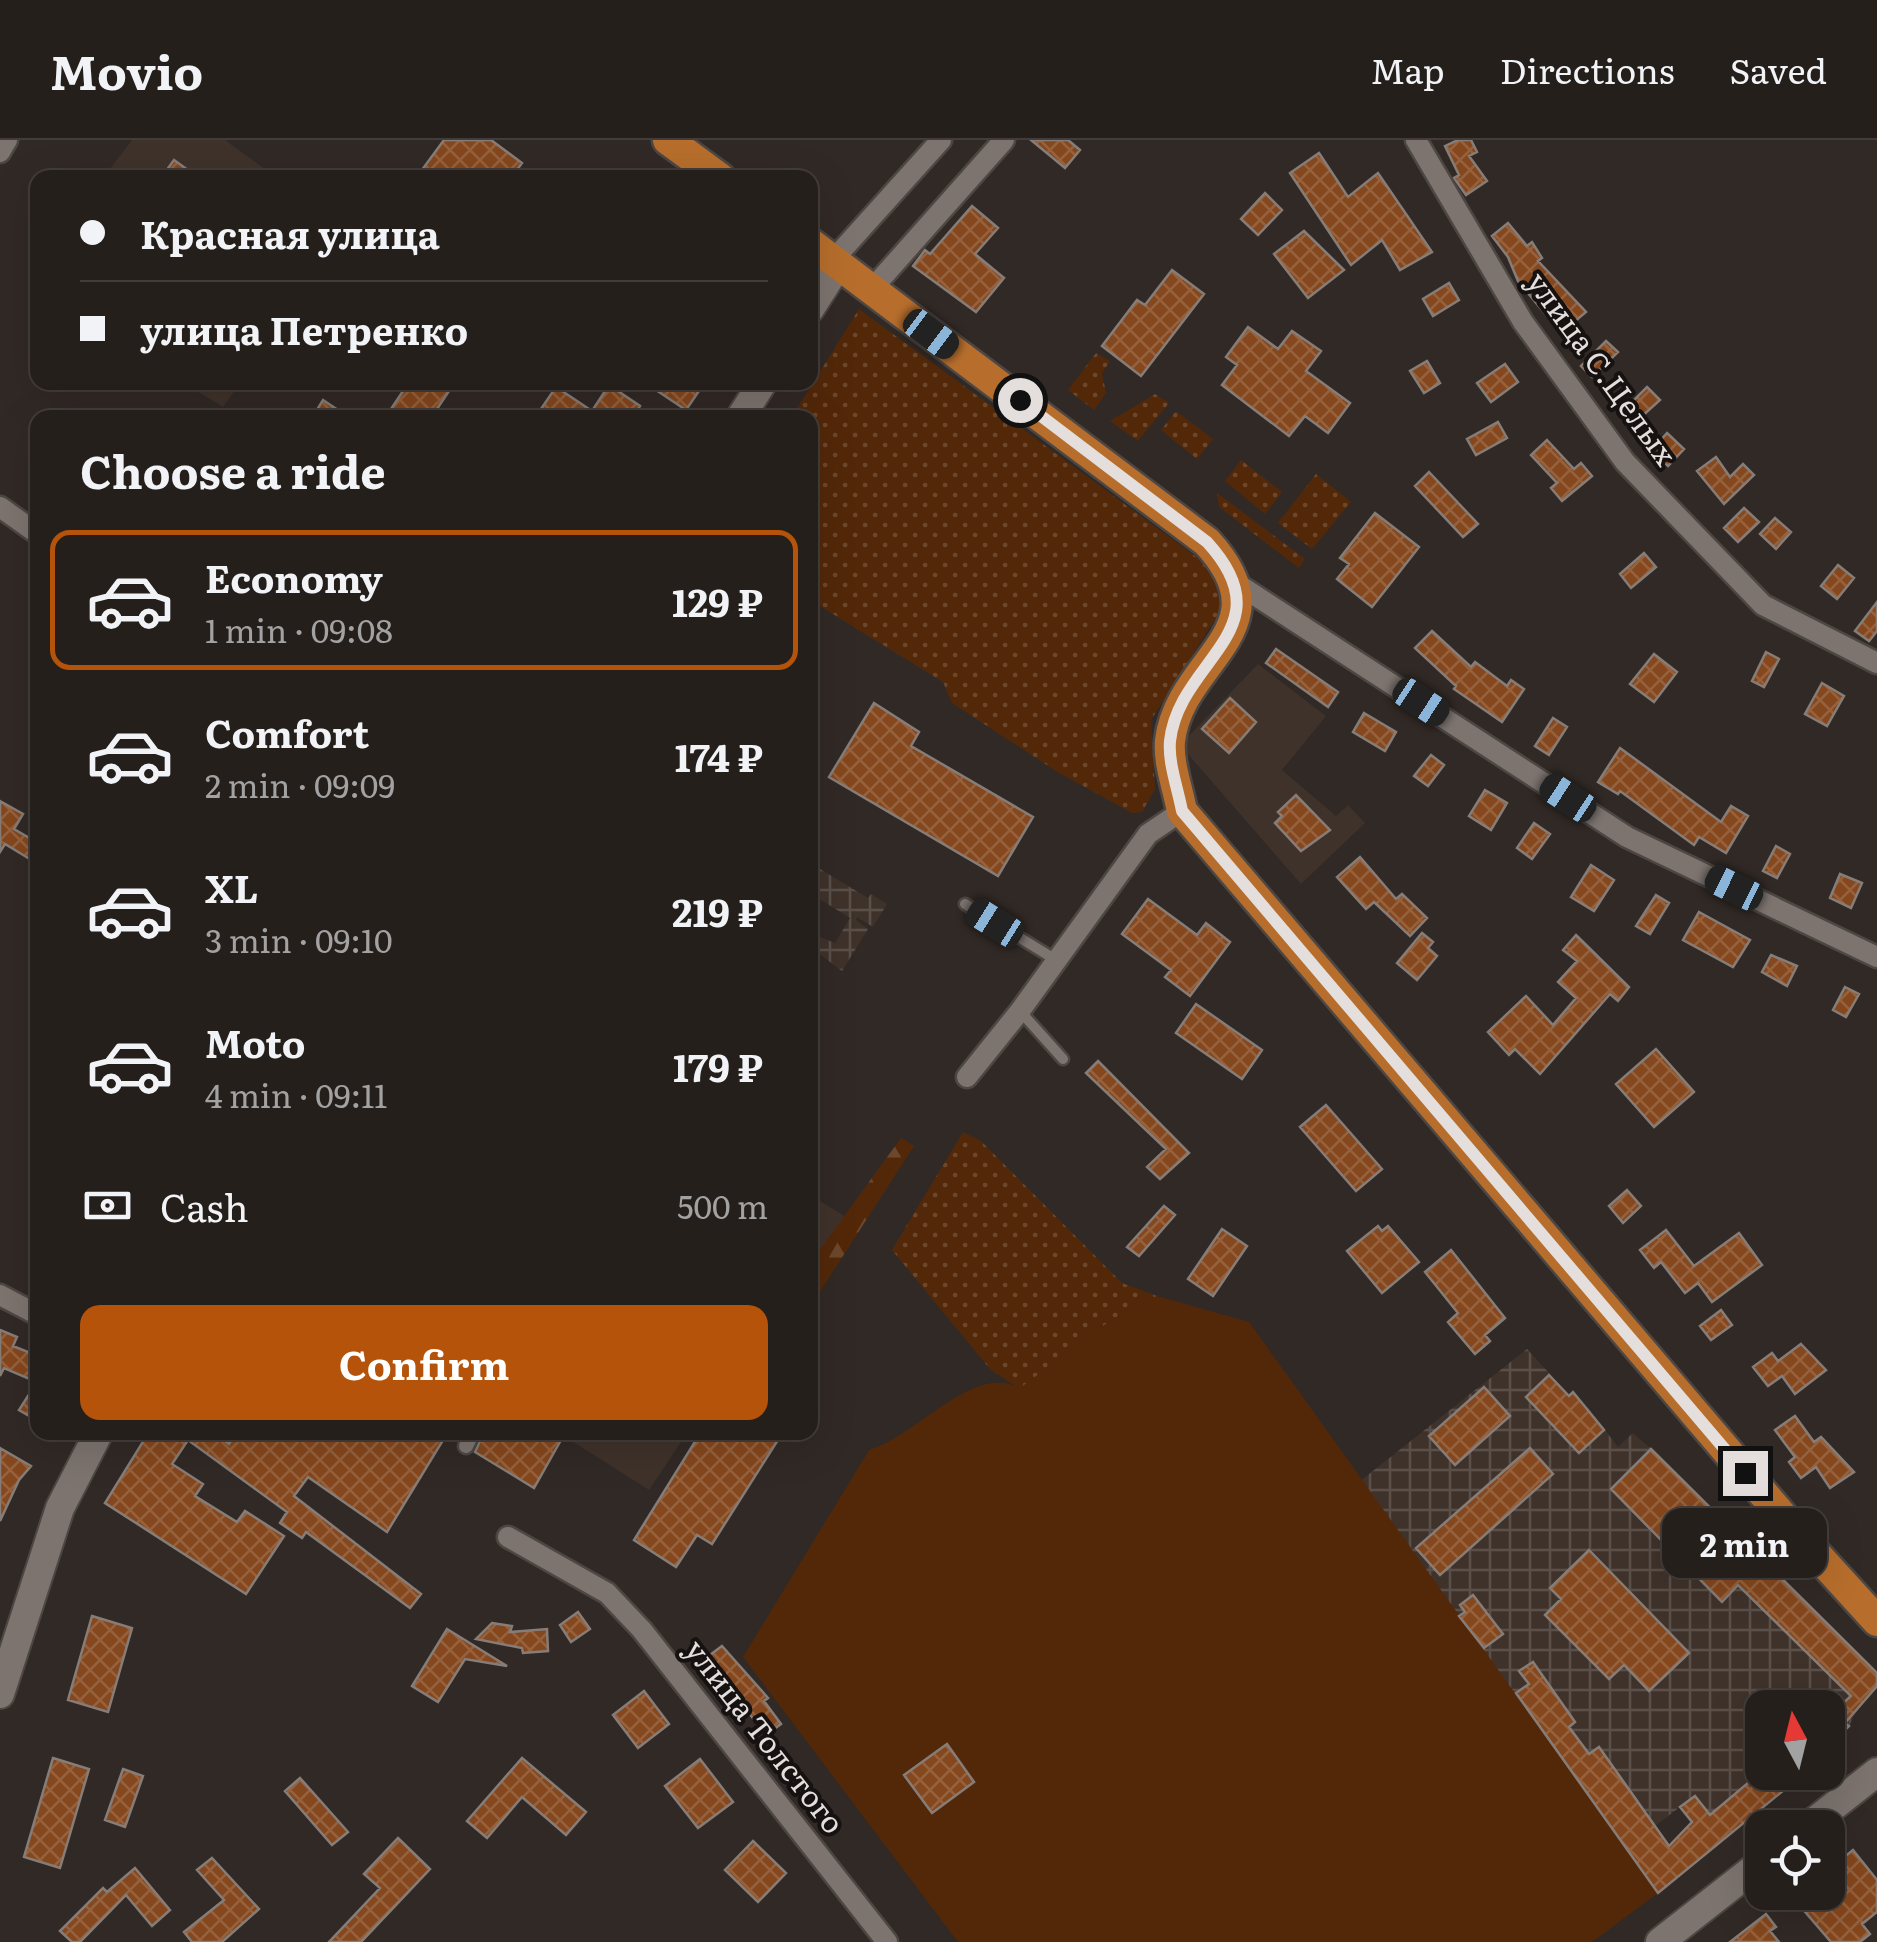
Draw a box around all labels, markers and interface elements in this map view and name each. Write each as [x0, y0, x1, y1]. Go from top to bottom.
text: Movio [50, 34, 203, 105]
text: Map [1370, 43, 1445, 95]
text: Directions [1500, 43, 1675, 95]
text: Saved [1730, 43, 1827, 95]
text: Красная улица [140, 204, 440, 261]
street label: улица С.Целых [1518, 261, 1689, 473]
text: улица Петренко [140, 300, 468, 357]
car [898, 304, 964, 364]
route start [998, 378, 1043, 423]
text: Choose a ride [80, 436, 386, 503]
text: Economy [205, 548, 383, 605]
icon: car [85, 555, 175, 645]
text: 129 ₽ [672, 572, 763, 629]
text: 1 min · 09:08 [205, 605, 393, 653]
car [1388, 673, 1454, 731]
text: Comfort [205, 703, 369, 760]
icon: car [85, 710, 175, 800]
text: 174 ₽ [675, 727, 763, 784]
text: 2 min · 09:09 [205, 760, 395, 808]
car [1535, 769, 1601, 827]
text: XL [205, 858, 258, 915]
car [1700, 861, 1768, 915]
icon: car [85, 865, 175, 955]
text: 219 ₽ [672, 882, 763, 939]
car [962, 894, 1028, 952]
text: 3 min · 09:10 [205, 915, 393, 963]
text: Moto [205, 1013, 305, 1070]
icon: car [85, 1020, 175, 1110]
text: 179 ₽ [673, 1037, 763, 1094]
text: 4 min · 09:11 [205, 1070, 387, 1118]
text: Cash [160, 1177, 249, 1234]
icon: cash [80, 1178, 135, 1233]
text: 500 m [677, 1181, 768, 1229]
button: Confirm [80, 1305, 768, 1420]
route end [1723, 1451, 1768, 1496]
callout: 2 min [1662, 1508, 1828, 1578]
text: 2 min [1700, 1519, 1789, 1567]
street label: улица Толстого [676, 1628, 856, 1842]
north arrow [1745, 1690, 1845, 1790]
map controls [1745, 1690, 1845, 1910]
button: locate [1745, 1810, 1845, 1910]

